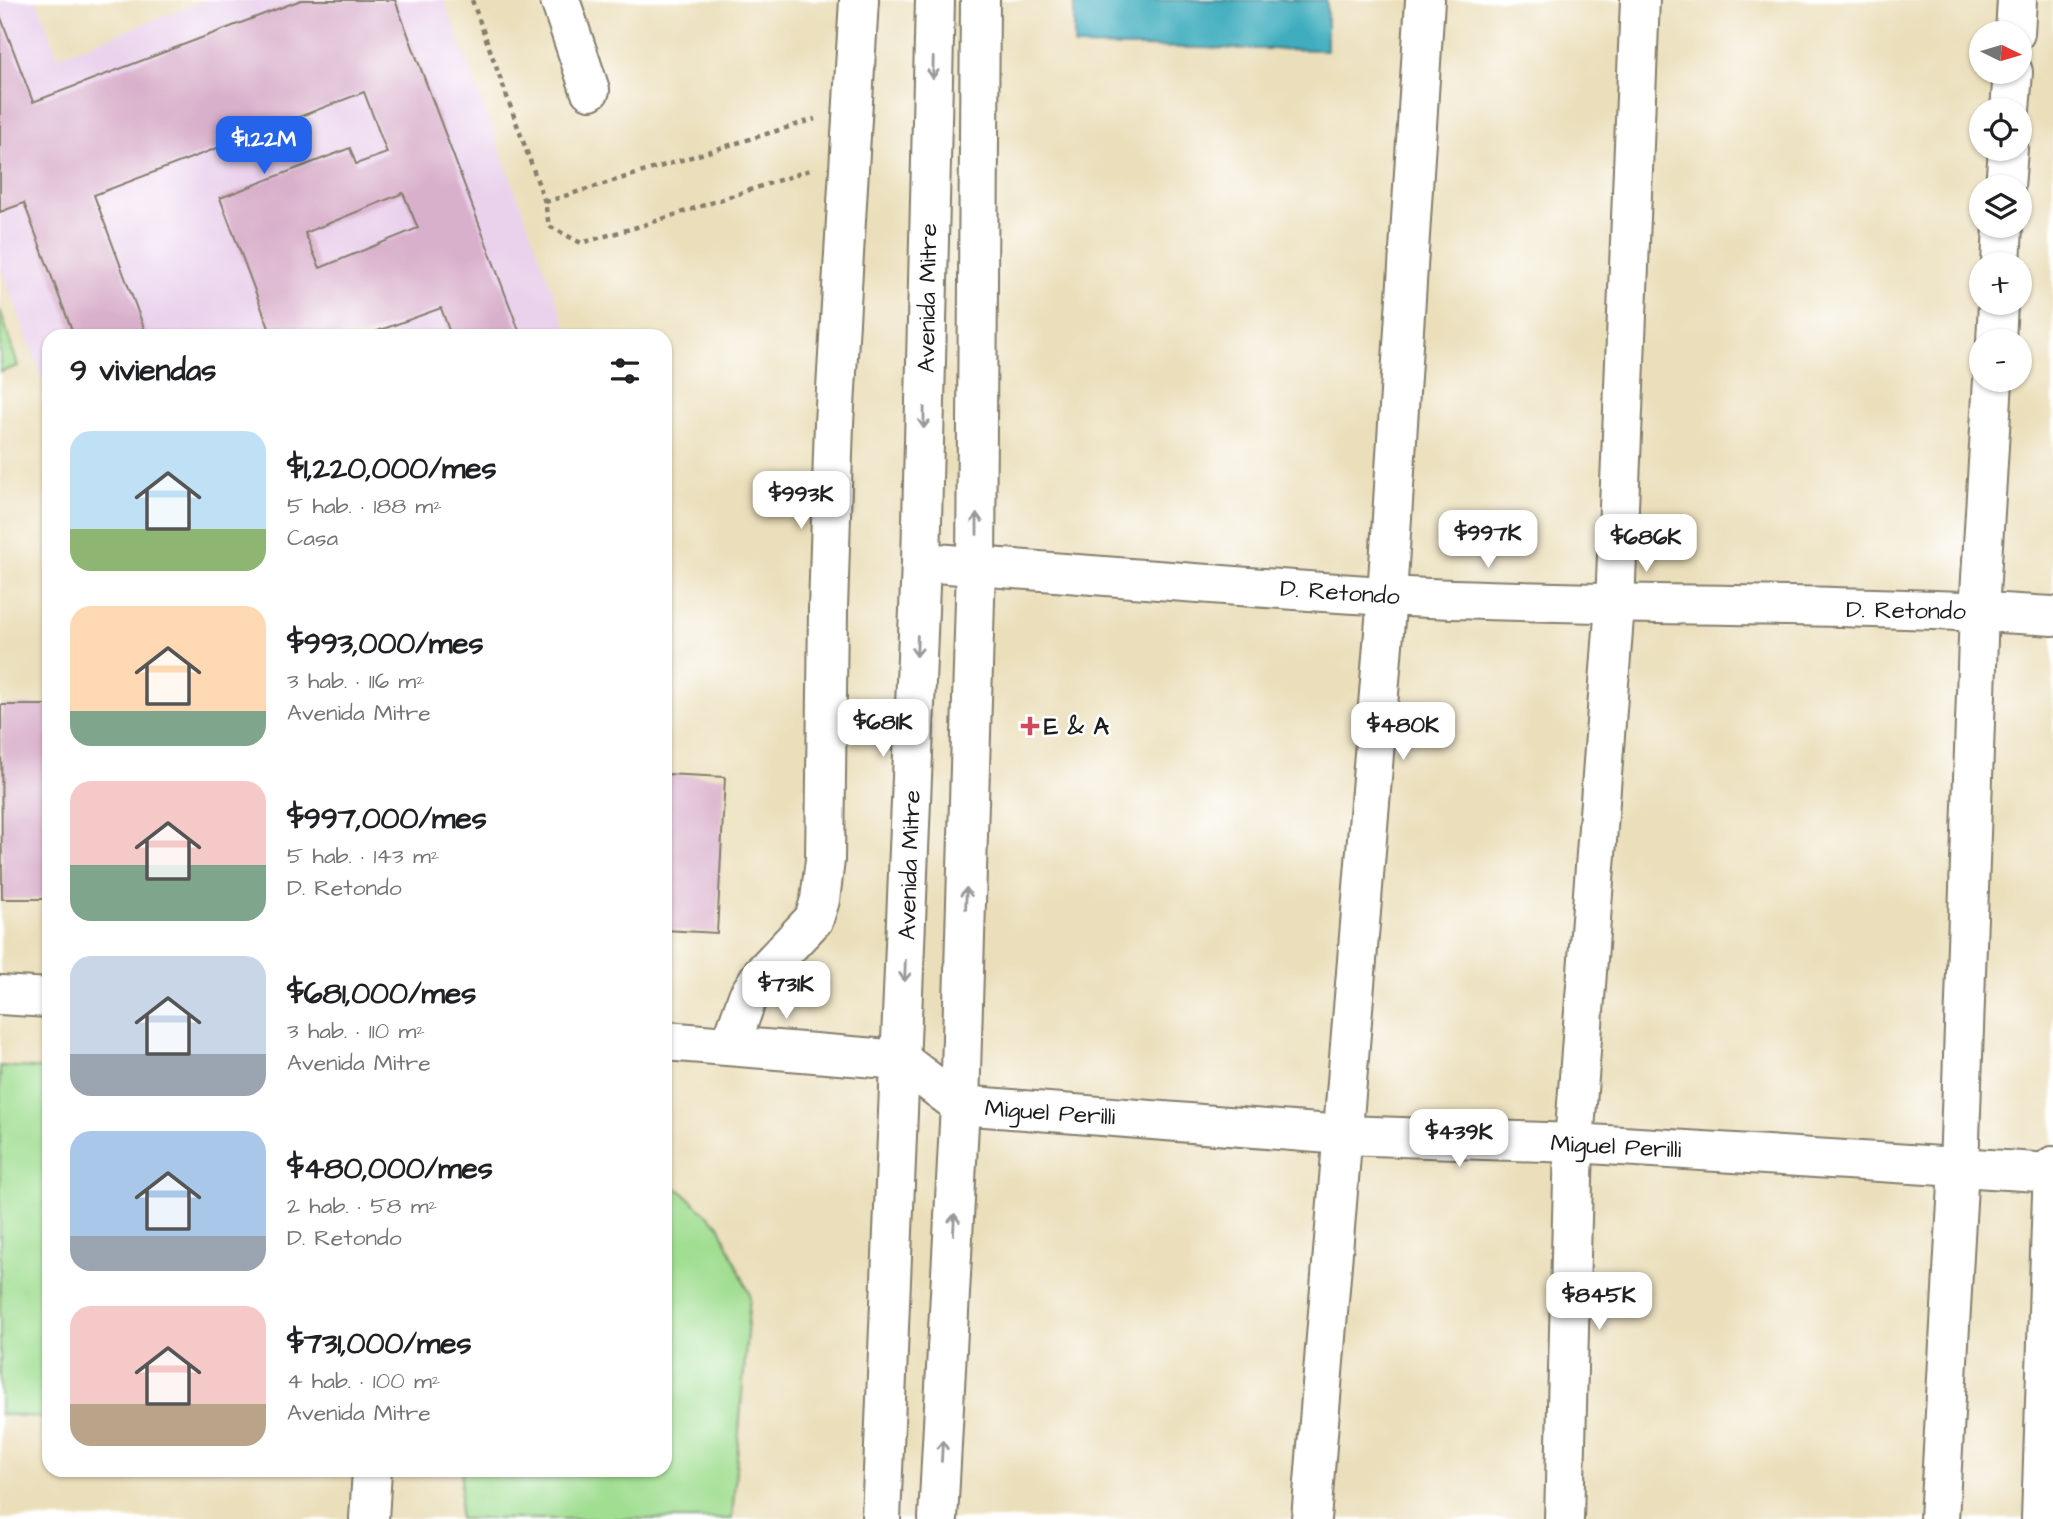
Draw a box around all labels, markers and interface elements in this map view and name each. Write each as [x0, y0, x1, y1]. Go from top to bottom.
north arrow [1969, 21, 2032, 84]
map controls [1969, 21, 2032, 392]
one-way arrow [926, 56, 940, 79]
button: locate [1969, 98, 2032, 161]
pin: $1.22M [207, 116, 321, 176]
text: $1.22M [232, 123, 296, 155]
button: layers [1969, 175, 2032, 238]
street label: Avenida Mitre [910, 223, 946, 373]
button: + [1969, 252, 2032, 315]
button: − [1969, 329, 2032, 392]
text: 9 viviendas [70, 350, 216, 392]
icon: filters [606, 352, 644, 390]
one-way arrow [918, 406, 931, 429]
text: $1,220,000/mes [287, 448, 497, 490]
icon: home [126, 459, 210, 543]
pin: $993K [752, 472, 850, 531]
text: $993K [769, 478, 833, 510]
text: 5 hab. · 188 m² [287, 490, 442, 522]
pin: $997K [1439, 510, 1537, 570]
one-way arrow [970, 513, 984, 536]
pin: $686K [1597, 514, 1695, 574]
text: $997K [1454, 517, 1522, 549]
text: $686K [1611, 521, 1681, 553]
text: Casa [287, 522, 338, 554]
street label: D. Retondo [1279, 572, 1401, 614]
street label: D. Retondo [1846, 593, 1967, 629]
text: $993,000/mes [287, 623, 484, 665]
icon: home [126, 634, 210, 718]
one-way arrow [911, 634, 924, 657]
text: 3 hab. · 116 m² [287, 665, 425, 697]
text: Avenida Mitre [287, 697, 431, 729]
pin: $681K [834, 700, 932, 759]
pin: $480K [1354, 702, 1452, 762]
text: $681K [853, 706, 913, 738]
text: $480K [1367, 709, 1439, 741]
place label: E & A [1044, 710, 1110, 744]
marker: E & A [1022, 718, 1038, 734]
street label: Avenida Mitre [890, 789, 930, 941]
text: $997,000/mes [287, 798, 487, 840]
icon: home [126, 809, 210, 893]
text: 5 hab. · 143 m² [287, 840, 439, 872]
text: D. Retondo [287, 872, 402, 904]
one-way arrow [960, 887, 973, 910]
one-way arrow [898, 959, 911, 982]
pin: $731K [737, 962, 835, 1021]
text: $731K [758, 968, 814, 1000]
text: $681,000/mes [287, 973, 476, 1015]
icon: home [126, 984, 210, 1068]
text: 3 hab. · 110 m² [287, 1015, 425, 1047]
text: Avenida Mitre [287, 1047, 431, 1079]
street label: Miguel Perilli [983, 1091, 1117, 1136]
pin: $439K [1410, 1110, 1508, 1169]
text: $439K [1425, 1116, 1493, 1148]
street label: Miguel Perilli [1550, 1127, 1682, 1168]
text: $480,000/mes [287, 1148, 493, 1190]
icon: home [126, 1159, 210, 1243]
text: 2 hab. · 58 m² [287, 1190, 437, 1222]
one-way arrow [947, 1212, 960, 1235]
text: D. Retondo [287, 1222, 402, 1254]
pin: $845K [1550, 1272, 1648, 1332]
text: $845K [1562, 1279, 1636, 1311]
text: $731,000/mes [287, 1323, 472, 1365]
icon: home [126, 1334, 210, 1418]
text: 4 hab. · 100 m² [287, 1365, 440, 1397]
text: Avenida Mitre [287, 1397, 431, 1429]
one-way arrow [935, 1440, 948, 1463]

